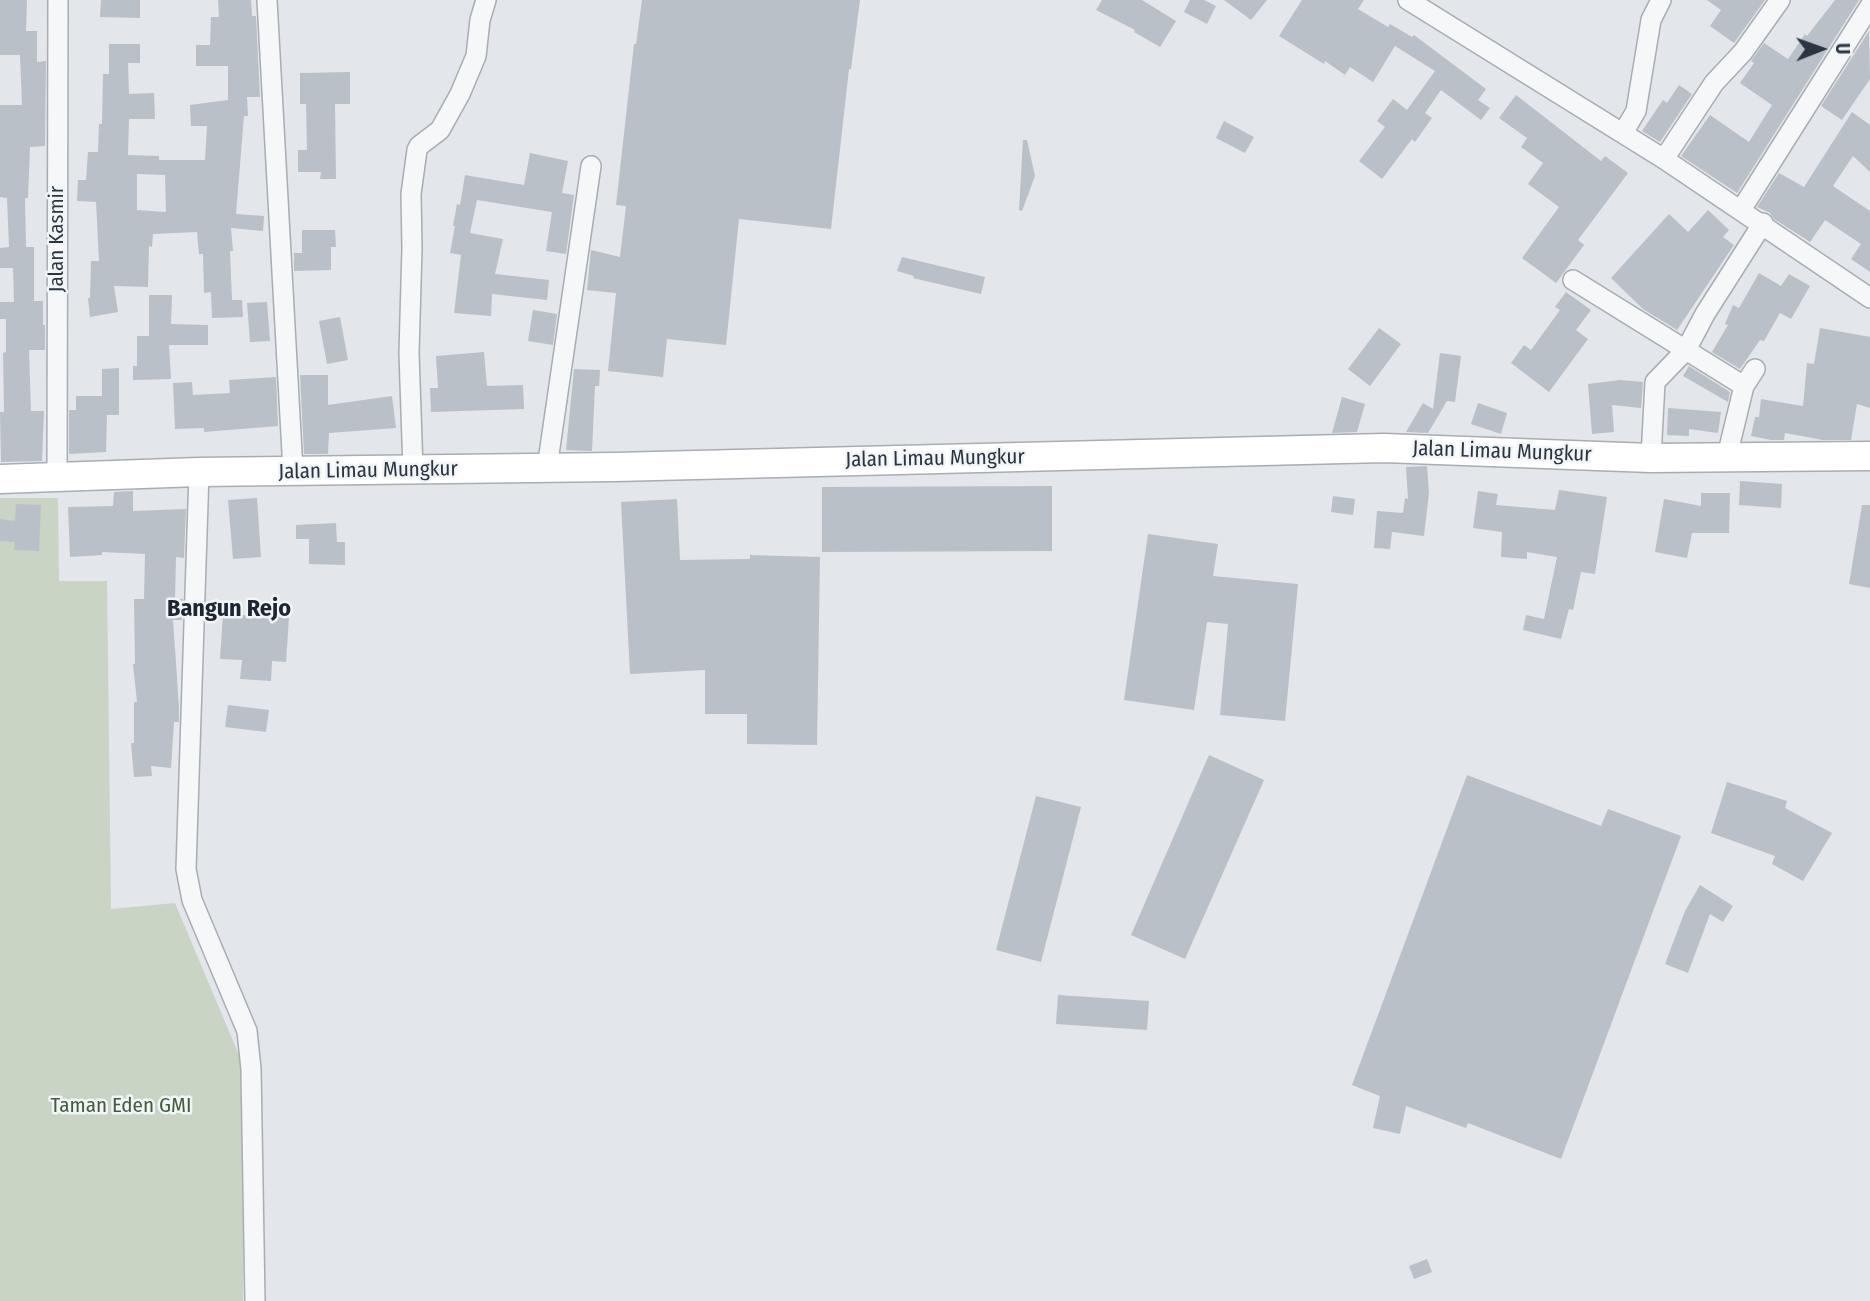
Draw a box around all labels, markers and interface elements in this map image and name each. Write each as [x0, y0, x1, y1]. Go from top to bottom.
north arrow [1786, 14, 1856, 84]
text: U [1831, 43, 1854, 54]
street label: Jalan Kasmir [44, 186, 70, 292]
street label: Jalan Limau Mungkur [1412, 436, 1592, 468]
street label: Jalan Limau Mungkur [845, 445, 1025, 473]
street label: Jalan Limau Mungkur [278, 457, 458, 485]
district label: Bangun Rejo [167, 595, 291, 623]
park label: Taman Eden GMI [51, 1093, 191, 1119]

